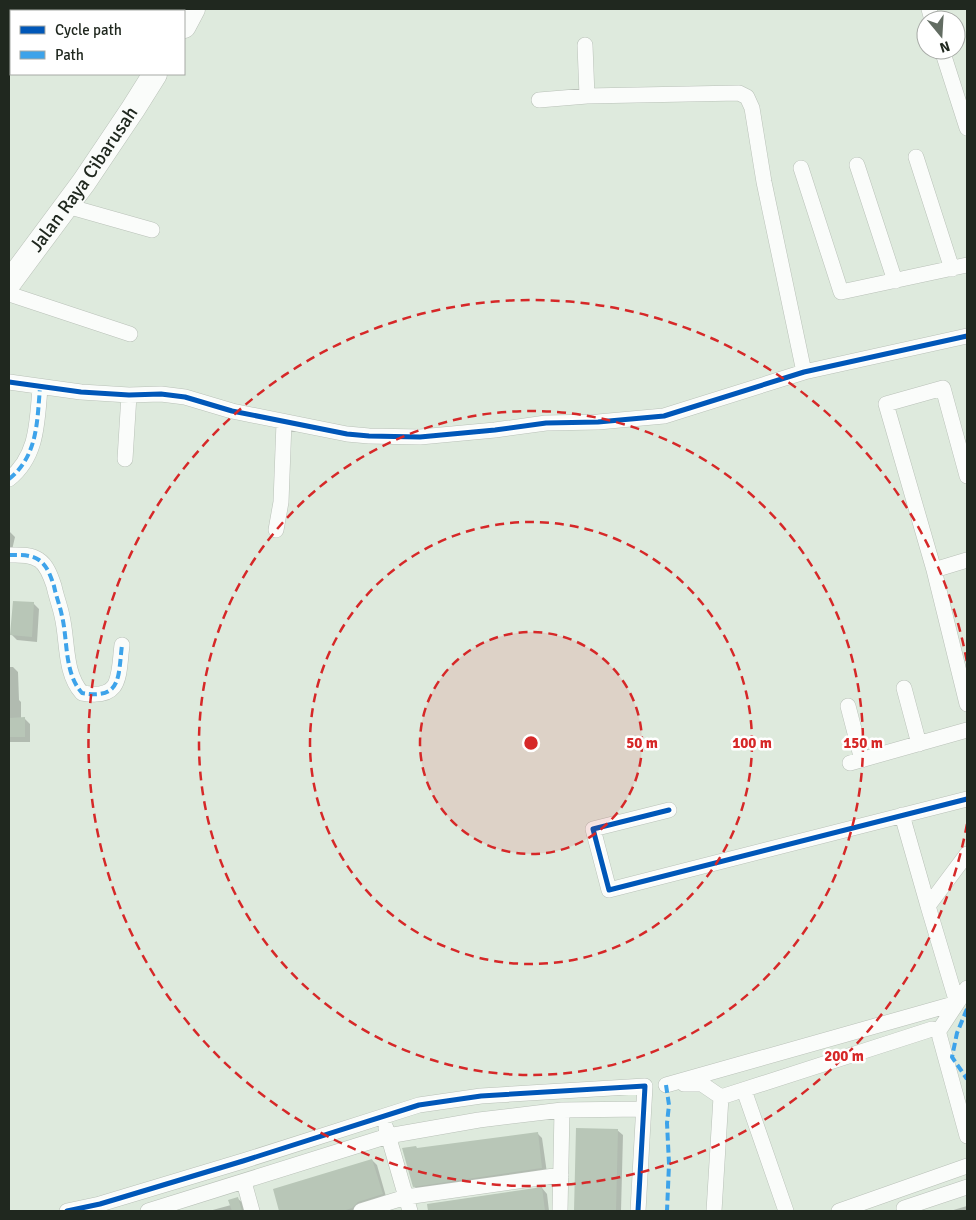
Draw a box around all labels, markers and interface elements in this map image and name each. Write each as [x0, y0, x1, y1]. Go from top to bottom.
legend [10, 10, 185, 75]
north arrow [916, 10, 966, 60]
text: Cycle path [55, 21, 122, 39]
text: N [938, 37, 952, 56]
text: Path [55, 46, 84, 64]
street label: Jalan Raya Cibarusah [24, 102, 143, 257]
centre of rings [522, 734, 540, 752]
text: 50 m [626, 734, 658, 752]
text: 100 m [732, 734, 772, 752]
text: 150 m [843, 734, 883, 752]
text: 200 m [824, 1047, 864, 1065]

